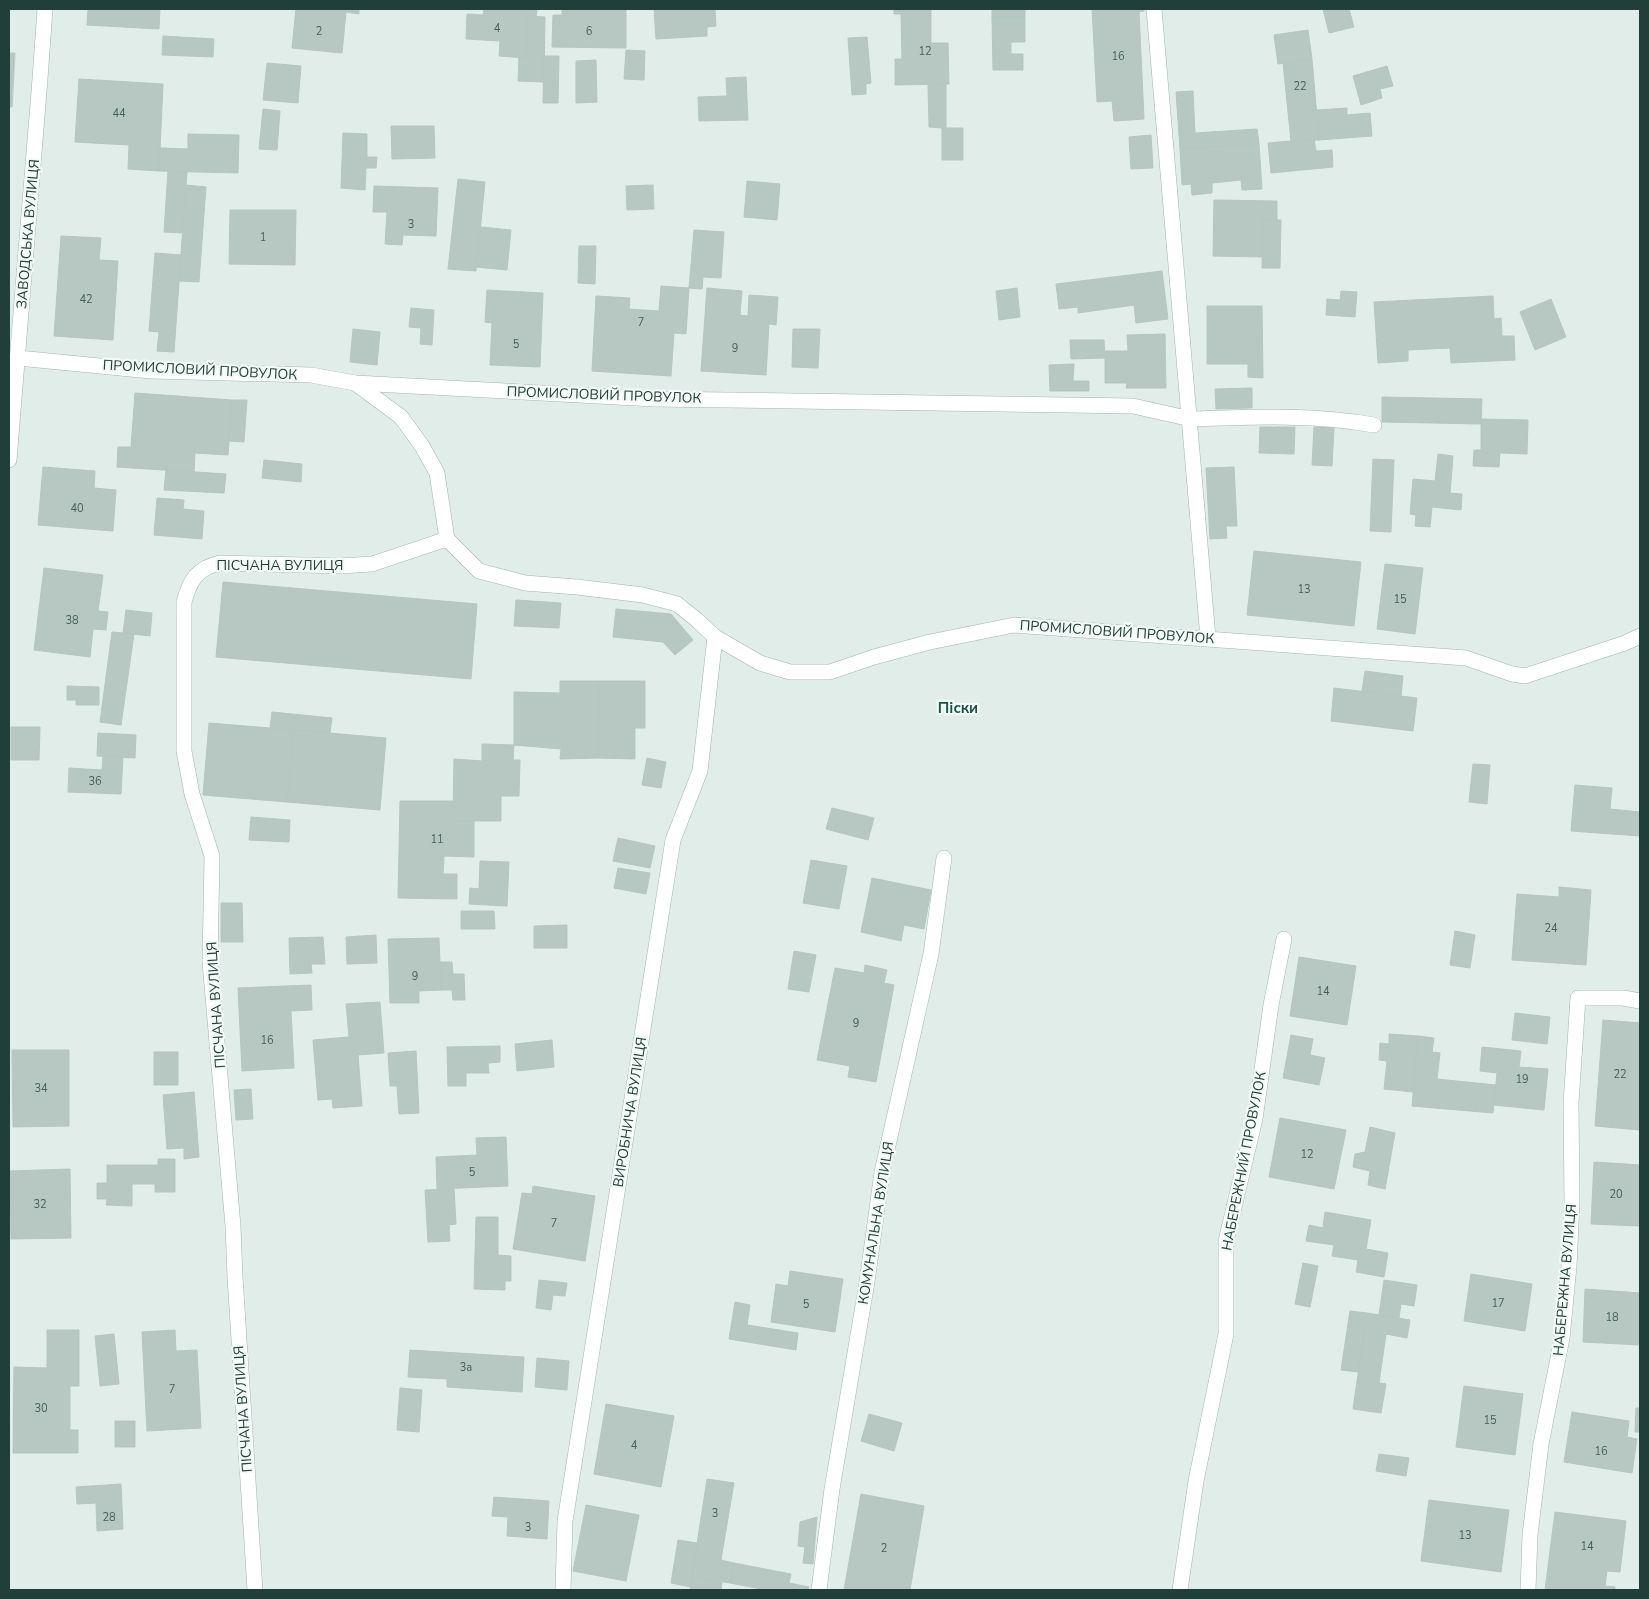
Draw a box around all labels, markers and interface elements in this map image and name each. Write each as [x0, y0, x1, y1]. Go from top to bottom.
house number: 4 [494, 21, 501, 36]
house number: 2 [316, 24, 322, 39]
house number: 6 [586, 24, 593, 39]
house number: 12 [918, 44, 932, 59]
house number: 16 [1111, 49, 1125, 64]
house number: 22 [1293, 79, 1307, 94]
house number: 44 [112, 106, 126, 121]
street label: ЗАВОДСЬКА ВУЛИЦЯ [12, 158, 44, 310]
house number: 3 [408, 217, 414, 232]
house number: 1 [260, 230, 266, 245]
house number: 42 [79, 292, 93, 307]
house number: 7 [638, 315, 644, 330]
house number: 5 [513, 337, 520, 352]
house number: 9 [732, 341, 738, 356]
street label: ПРОМИСЛОВИЙ ПРОВУЛОК [102, 355, 298, 385]
street label: ПРОМИСЛОВИЙ ПРОВУЛОК [506, 382, 702, 408]
house number: 40 [70, 501, 84, 516]
street label: ПІСЧАНА ВУЛИЦЯ [217, 556, 343, 575]
house number: 13 [1297, 582, 1311, 597]
house number: 15 [1393, 592, 1407, 607]
house number: 38 [65, 613, 79, 628]
street label: ПРОМИСЛОВИЙ ПРОВУЛОК [1019, 616, 1215, 648]
district label: Піски [938, 698, 978, 718]
house number: 36 [88, 774, 102, 789]
house number: 11 [430, 832, 444, 847]
house number: 24 [1544, 921, 1558, 936]
street label: ПІСЧАНА ВУЛИЦЯ [202, 941, 230, 1069]
house number: 9 [412, 969, 418, 984]
house number: 14 [1316, 984, 1330, 999]
house number: 9 [853, 1016, 859, 1031]
house number: 16 [260, 1033, 274, 1048]
street label: ВИРОБНИЧА ВУЛИЦЯ [609, 1035, 651, 1189]
house number: 22 [1613, 1067, 1627, 1082]
street label: НАБЕРЕЖНИЙ ПРОВУЛОК [1217, 1070, 1271, 1252]
house number: 19 [1515, 1072, 1529, 1087]
house number: 34 [34, 1081, 48, 1096]
street label: КОМУНАЛЬНА ВУЛИЦЯ [854, 1140, 898, 1306]
house number: 12 [1300, 1147, 1314, 1162]
house number: 5 [469, 1165, 476, 1180]
house number: 20 [1609, 1187, 1623, 1202]
house number: 32 [33, 1197, 47, 1212]
street label: НАБЕРЕЖНА ВУЛИЦЯ [1549, 1203, 1581, 1357]
house number: 7 [551, 1216, 557, 1231]
house number: 17 [1491, 1296, 1505, 1311]
house number: 5 [803, 1297, 810, 1312]
house number: 18 [1605, 1310, 1619, 1325]
street label: ПІСЧАНА ВУЛИЦЯ [229, 1345, 257, 1473]
house number: 3а [460, 1360, 472, 1375]
house number: 7 [169, 1382, 175, 1397]
house number: 30 [34, 1401, 48, 1416]
house number: 15 [1483, 1413, 1497, 1428]
house number: 4 [631, 1438, 638, 1453]
house number: 16 [1594, 1444, 1608, 1459]
house number: 3 [712, 1506, 718, 1521]
house number: 28 [102, 1510, 116, 1525]
house number: 3 [525, 1520, 531, 1535]
house number: 13 [1458, 1528, 1472, 1543]
house number: 14 [1580, 1539, 1594, 1554]
house number: 2 [881, 1541, 887, 1556]

